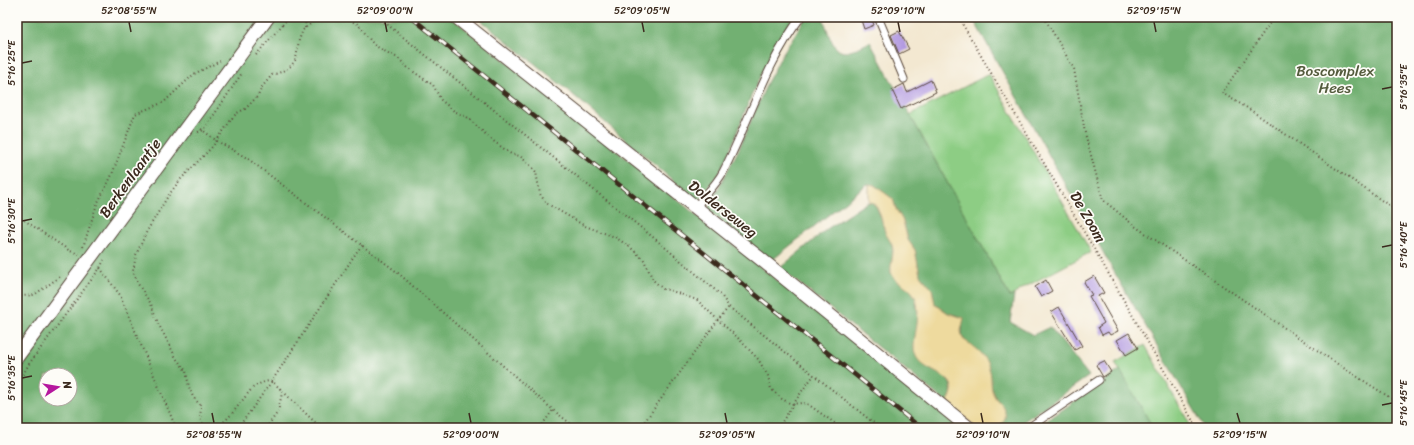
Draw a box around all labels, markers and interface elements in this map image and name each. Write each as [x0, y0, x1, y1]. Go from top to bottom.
text: 52°08'55"N [101, 2, 157, 20]
text: 52°09'00"N [357, 2, 413, 20]
text: 52°09'05"N [614, 2, 670, 20]
text: 52°09'10"N [871, 2, 925, 20]
text: 52°09'15"N [1127, 2, 1181, 20]
text: 5°16'25"E [3, 39, 21, 86]
park label: Boscomplex Hees [1296, 58, 1374, 101]
text: 5°16'35"E [1395, 63, 1413, 110]
street label: Berkenlaantje [92, 132, 168, 223]
street label: Dolderseweg [683, 173, 763, 245]
street label: De Zoom [1063, 186, 1113, 248]
text: 5°16'30"E [3, 197, 21, 244]
text: 5°16'40"E [1395, 220, 1413, 268]
text: 5°16'35"E [3, 354, 21, 401]
north arrow [38, 367, 78, 407]
text: N [57, 378, 77, 391]
text: 5°16'45"E [1395, 378, 1413, 426]
text: 52°08'55"N [186, 426, 242, 444]
text: 52°09'00"N [443, 426, 499, 444]
text: 52°09'05"N [699, 426, 755, 444]
text: 52°09'10"N [956, 426, 1010, 444]
text: 52°09'15"N [1213, 426, 1267, 444]

